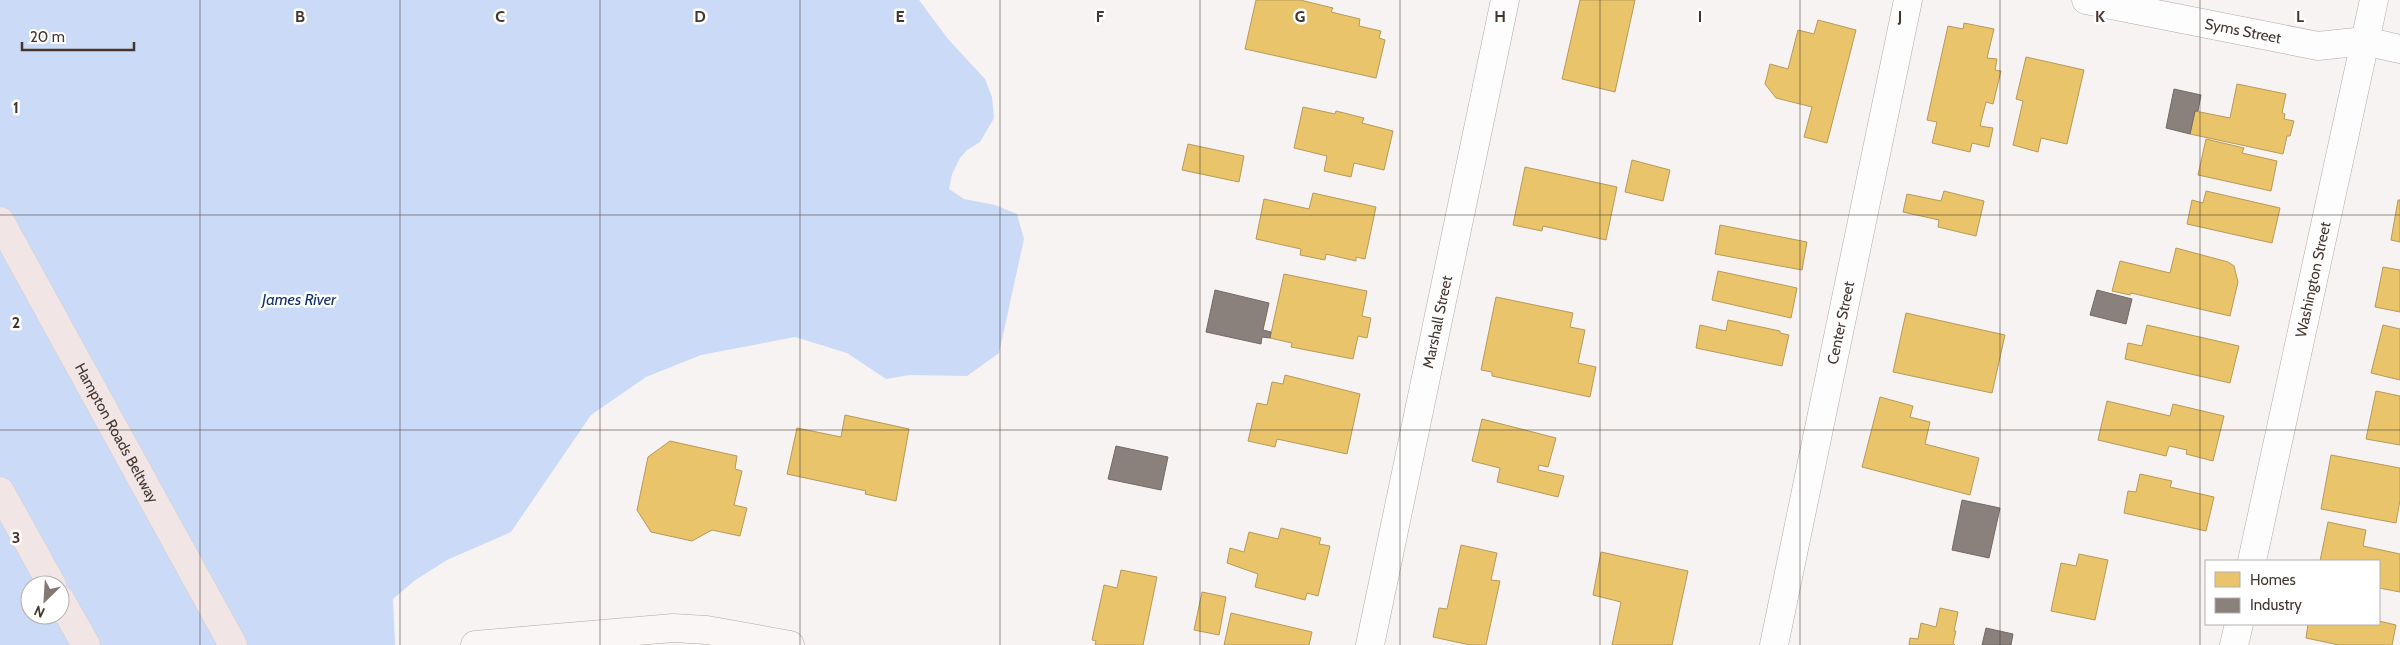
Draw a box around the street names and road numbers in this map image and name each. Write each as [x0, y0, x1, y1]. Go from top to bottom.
street label: Syms Street [2203, 15, 2283, 47]
street label: Washington Street [2292, 220, 2335, 339]
street label: Marshall Street [1419, 274, 1456, 370]
street label: Center Street [1824, 280, 1858, 366]
street label: Hampton Roads Beltway [71, 360, 162, 506]

